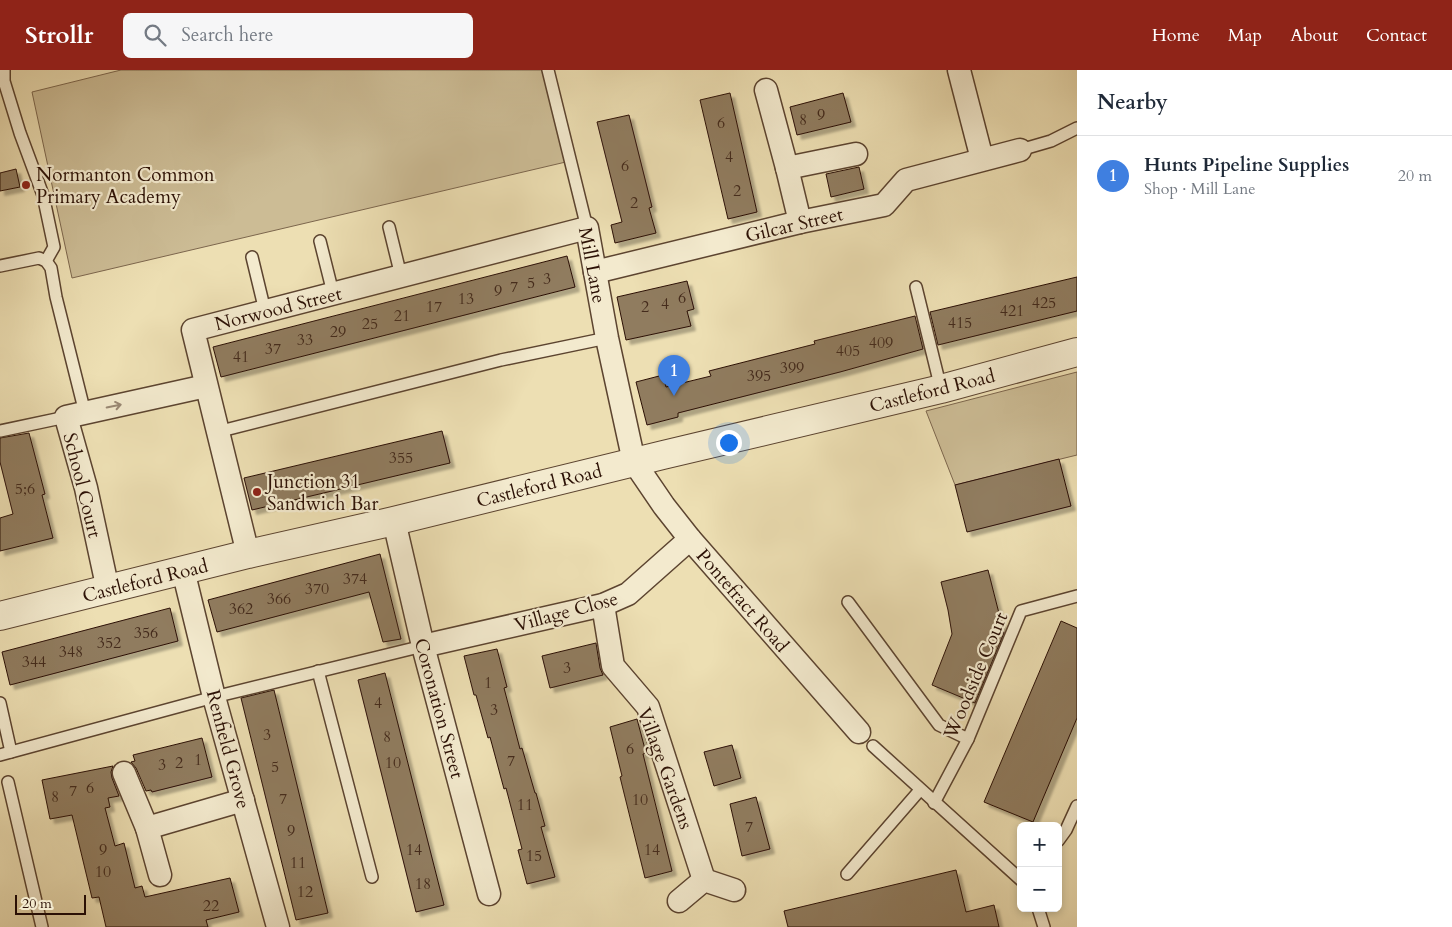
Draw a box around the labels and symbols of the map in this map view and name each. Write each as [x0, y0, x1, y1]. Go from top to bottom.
house number: 9 [817, 104, 825, 126]
house number: 8 [799, 109, 807, 131]
house number: 6 [717, 112, 725, 134]
house number: 4 [725, 146, 733, 168]
house number: 6 [621, 155, 629, 177]
place label: Normanton Common Primary Academy [36, 162, 215, 210]
marker: Normanton Common Primary Academy [20, 179, 32, 191]
house number: 2 [733, 180, 741, 202]
house number: 2 [630, 192, 638, 214]
street label: Gilcar Street [743, 201, 846, 249]
street label: Mill Lane [572, 225, 612, 306]
house number: 3 [543, 268, 551, 290]
house number: 5 [527, 272, 535, 294]
house number: 7 [510, 276, 518, 298]
house number: 9 [494, 280, 502, 302]
street label: Norwood Street [212, 281, 345, 337]
house number: 6 [678, 287, 686, 309]
house number: 13 [458, 288, 474, 310]
house number: 425 [1032, 292, 1056, 314]
house number: 4 [661, 293, 669, 315]
house number: 17 [426, 296, 442, 318]
house number: 2 [641, 296, 649, 318]
house number: 421 [1000, 300, 1024, 322]
house number: 21 [394, 305, 410, 327]
house number: 415 [948, 312, 972, 334]
house number: 25 [362, 313, 378, 335]
house number: 29 [330, 321, 346, 343]
house number: 33 [297, 329, 313, 351]
house number: 409 [869, 332, 893, 354]
house number: 37 [265, 338, 281, 360]
house number: 405 [836, 340, 860, 362]
house number: 41 [233, 346, 249, 368]
pin: 1 [658, 355, 690, 396]
house number: 399 [780, 357, 804, 379]
street label: Castleford Road [867, 363, 998, 419]
house number: 395 [747, 365, 771, 387]
one-way arrow [105, 401, 121, 411]
street label: School Court [56, 430, 108, 540]
your location [716, 430, 742, 456]
house number: 355 [389, 447, 413, 469]
street label: Castleford Road [474, 458, 605, 514]
place label: Junction 31 Sandwich Bar [264, 469, 379, 517]
house number: 5;6 [15, 478, 35, 500]
marker: Junction 31 Sandwich Bar [251, 486, 263, 498]
street label: Pontefract Road [690, 543, 795, 658]
street label: Castleford Road [80, 553, 211, 609]
house number: 374 [343, 568, 367, 590]
house number: 370 [305, 578, 329, 600]
street label: Village Close [512, 586, 621, 638]
house number: 366 [267, 588, 291, 610]
house number: 362 [229, 598, 253, 620]
street label: Woodside Court [937, 608, 1014, 744]
house number: 356 [134, 622, 158, 644]
house number: 352 [97, 632, 121, 654]
street label: Coronation Street [408, 635, 470, 781]
house number: 348 [59, 641, 83, 663]
house number: 344 [22, 651, 46, 673]
house number: 3 [563, 657, 571, 679]
house number: 1 [484, 672, 492, 694]
street label: Renfield Grove [200, 687, 256, 812]
house number: 4 [374, 692, 382, 714]
house number: 3 [490, 699, 498, 721]
street label: Village Gardens [631, 704, 699, 833]
house number: 3 [263, 724, 271, 746]
house number: 8 [383, 726, 391, 748]
house number: 6 [626, 738, 634, 760]
house number: 1 [194, 749, 202, 771]
house number: 7 [507, 750, 515, 772]
house number: 2 [175, 752, 183, 774]
house number: 10 [385, 752, 401, 774]
house number: 3 [158, 754, 166, 776]
house number: 5 [271, 756, 279, 778]
house number: 6 [86, 777, 94, 799]
house number: 7 [69, 780, 77, 802]
house number: 8 [51, 786, 59, 808]
house number: 7 [279, 788, 287, 810]
house number: 10 [632, 789, 648, 811]
house number: 11 [517, 794, 533, 816]
house number: 7 [745, 816, 753, 838]
house number: 9 [287, 820, 295, 842]
house number: 9 [99, 839, 107, 861]
house number: 14 [406, 839, 422, 861]
house number: 14 [644, 839, 660, 861]
house number: 15 [526, 845, 542, 867]
house number: 11 [290, 852, 306, 874]
house number: 10 [95, 861, 111, 883]
house number: 18 [415, 873, 431, 895]
house number: 12 [297, 881, 313, 903]
scale bar [15, 892, 86, 915]
house number: 22 [203, 895, 219, 917]

